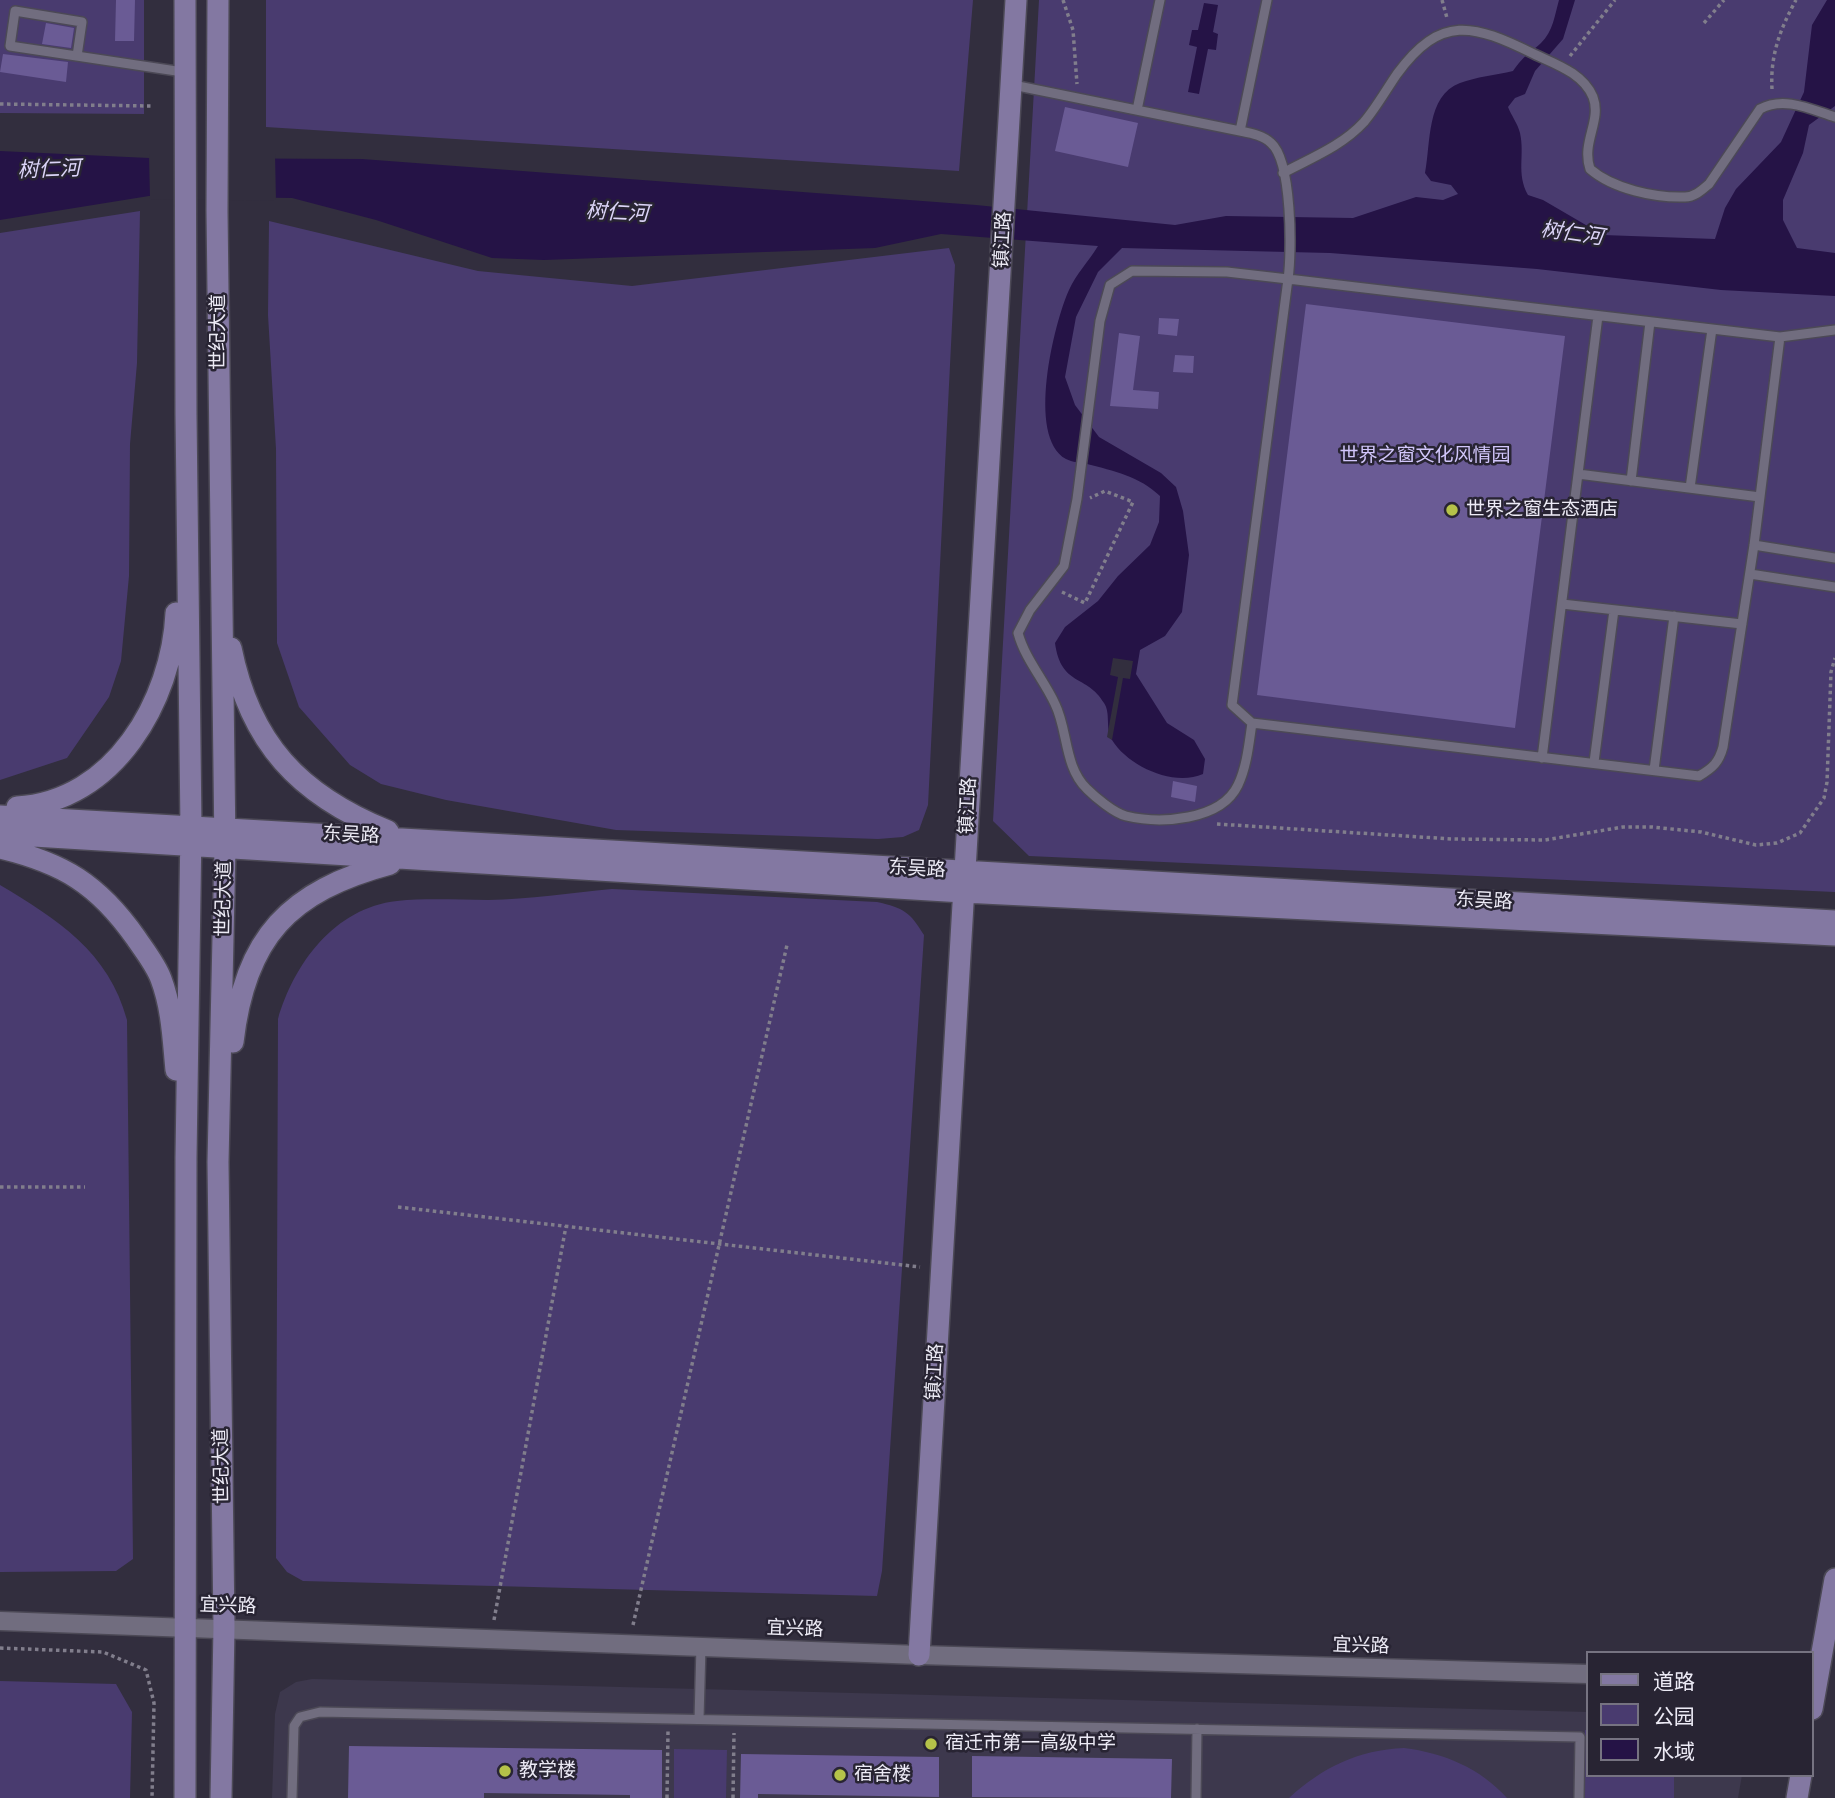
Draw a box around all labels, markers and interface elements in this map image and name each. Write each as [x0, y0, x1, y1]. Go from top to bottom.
water label: 树仁河 [17, 156, 81, 184]
water label: 树仁河 [585, 199, 649, 227]
street label: 镇江路 [990, 211, 1016, 269]
water label: 树仁河 [1539, 217, 1605, 251]
street label: 世纪大道 [208, 294, 230, 370]
park label: 世界之窗文化风情园 [1340, 445, 1510, 467]
place label: 世界之窗生态酒店 [1466, 499, 1618, 521]
marker: 世界之窗生态酒店 [1444, 502, 1460, 518]
street label: 镇江路 [955, 777, 981, 835]
street label: 东吴路 [322, 822, 380, 848]
street label: 东吴路 [888, 856, 946, 882]
street label: 世纪大道 [212, 861, 236, 937]
street label: 东吴路 [1455, 888, 1513, 914]
street label: 镇江路 [922, 1343, 948, 1401]
street label: 世纪大道 [210, 1428, 234, 1504]
street label: 宜兴路 [199, 1594, 257, 1618]
street label: 宜兴路 [766, 1617, 824, 1641]
street label: 宜兴路 [1332, 1634, 1390, 1658]
legend [1587, 1651, 1814, 1777]
text: 道路 [1653, 1670, 1695, 1694]
text: 公园 [1653, 1705, 1695, 1729]
place label: 宿迁市第一高级中学 [945, 1733, 1116, 1755]
marker: 宿迁市第一高级中学 [923, 1736, 939, 1752]
text: 水域 [1653, 1740, 1695, 1764]
place label: 教学楼 [519, 1760, 576, 1782]
marker: 教学楼 [497, 1763, 513, 1779]
place label: 宿舍楼 [854, 1764, 911, 1786]
marker: 宿舍楼 [832, 1767, 848, 1783]

